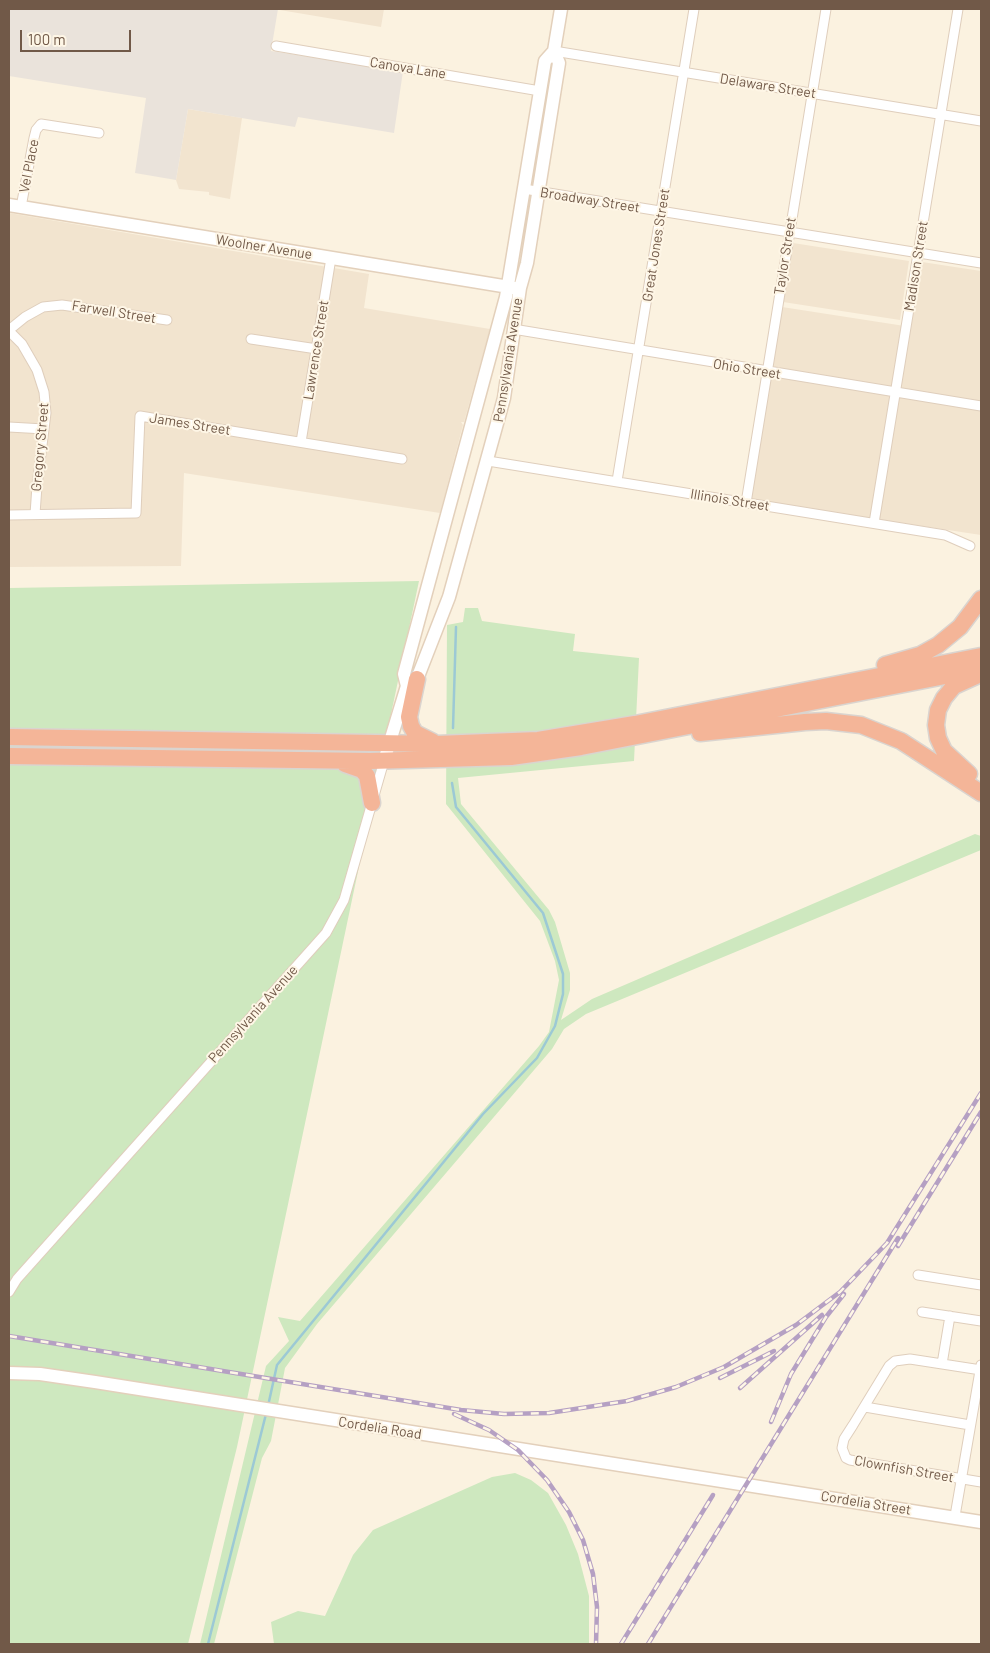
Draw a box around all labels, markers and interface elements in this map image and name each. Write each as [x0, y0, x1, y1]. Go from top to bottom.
scale bar [22, 20, 134, 52]
text: 100 m [28, 30, 66, 48]
street label: Canova Lane [369, 54, 447, 82]
street label: Delaware Street [719, 70, 817, 102]
street label: Vel Place [16, 138, 42, 194]
street label: Broadway Street [539, 184, 641, 216]
street label: Great Jones Street [639, 187, 673, 303]
street label: Taylor Street [771, 216, 799, 296]
street label: Madison Street [901, 220, 931, 312]
street label: Woolner Avenue [215, 231, 313, 263]
street label: Farwell Street [71, 297, 157, 327]
street label: Pennsylvania Avenue [490, 297, 526, 423]
street label: Lawrence Street [300, 299, 332, 401]
street label: Ohio Street [712, 355, 782, 383]
street label: Gregory Street [28, 402, 52, 492]
street label: James Street [148, 409, 232, 439]
street label: Illinois Street [689, 485, 771, 515]
street label: Pennsylvania Avenue [205, 962, 301, 1066]
street label: Cordelia Road [337, 1413, 423, 1443]
street label: Clownfish Street [853, 1452, 955, 1486]
street label: Cordelia Street [820, 1488, 912, 1518]

